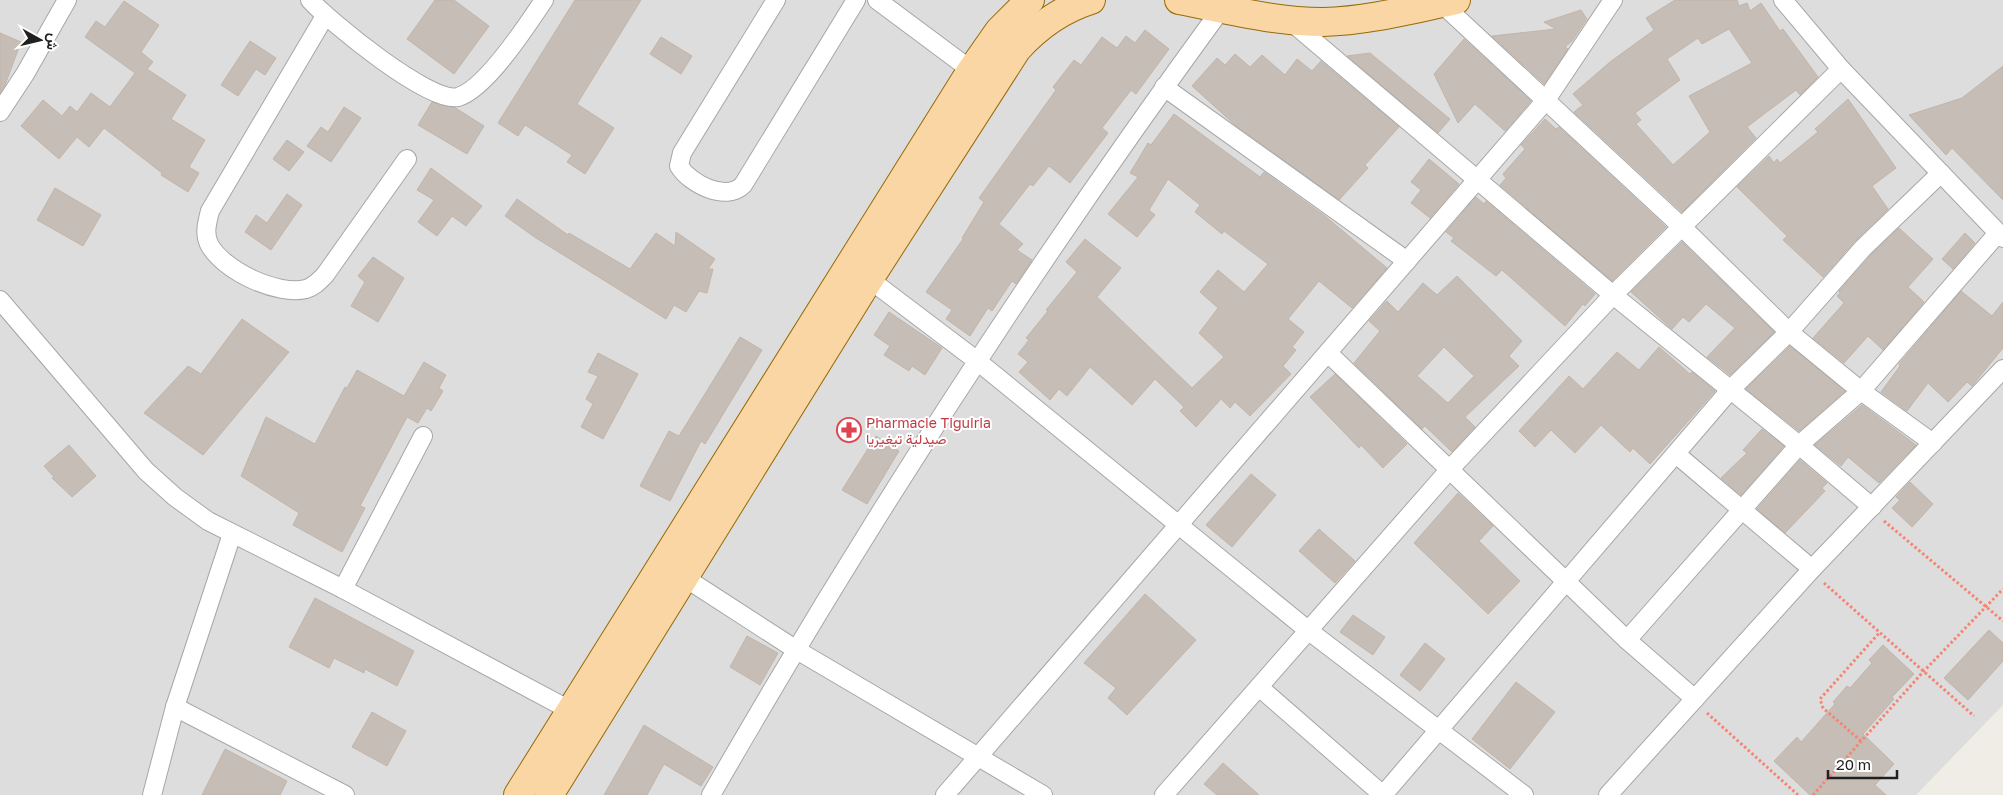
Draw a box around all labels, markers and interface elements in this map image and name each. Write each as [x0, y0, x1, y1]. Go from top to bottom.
north arrow [15, 15, 65, 65]
text: ش [43, 32, 63, 52]
place label: Pharmacie Tiguiria صيدلية تيغيريا [866, 414, 991, 448]
pharmacy icon: Pharmacie Tiguiria صيدلية تيغيريا [836, 417, 862, 443]
scale bar [1828, 748, 1897, 780]
text: 20 m [1836, 755, 1871, 773]

